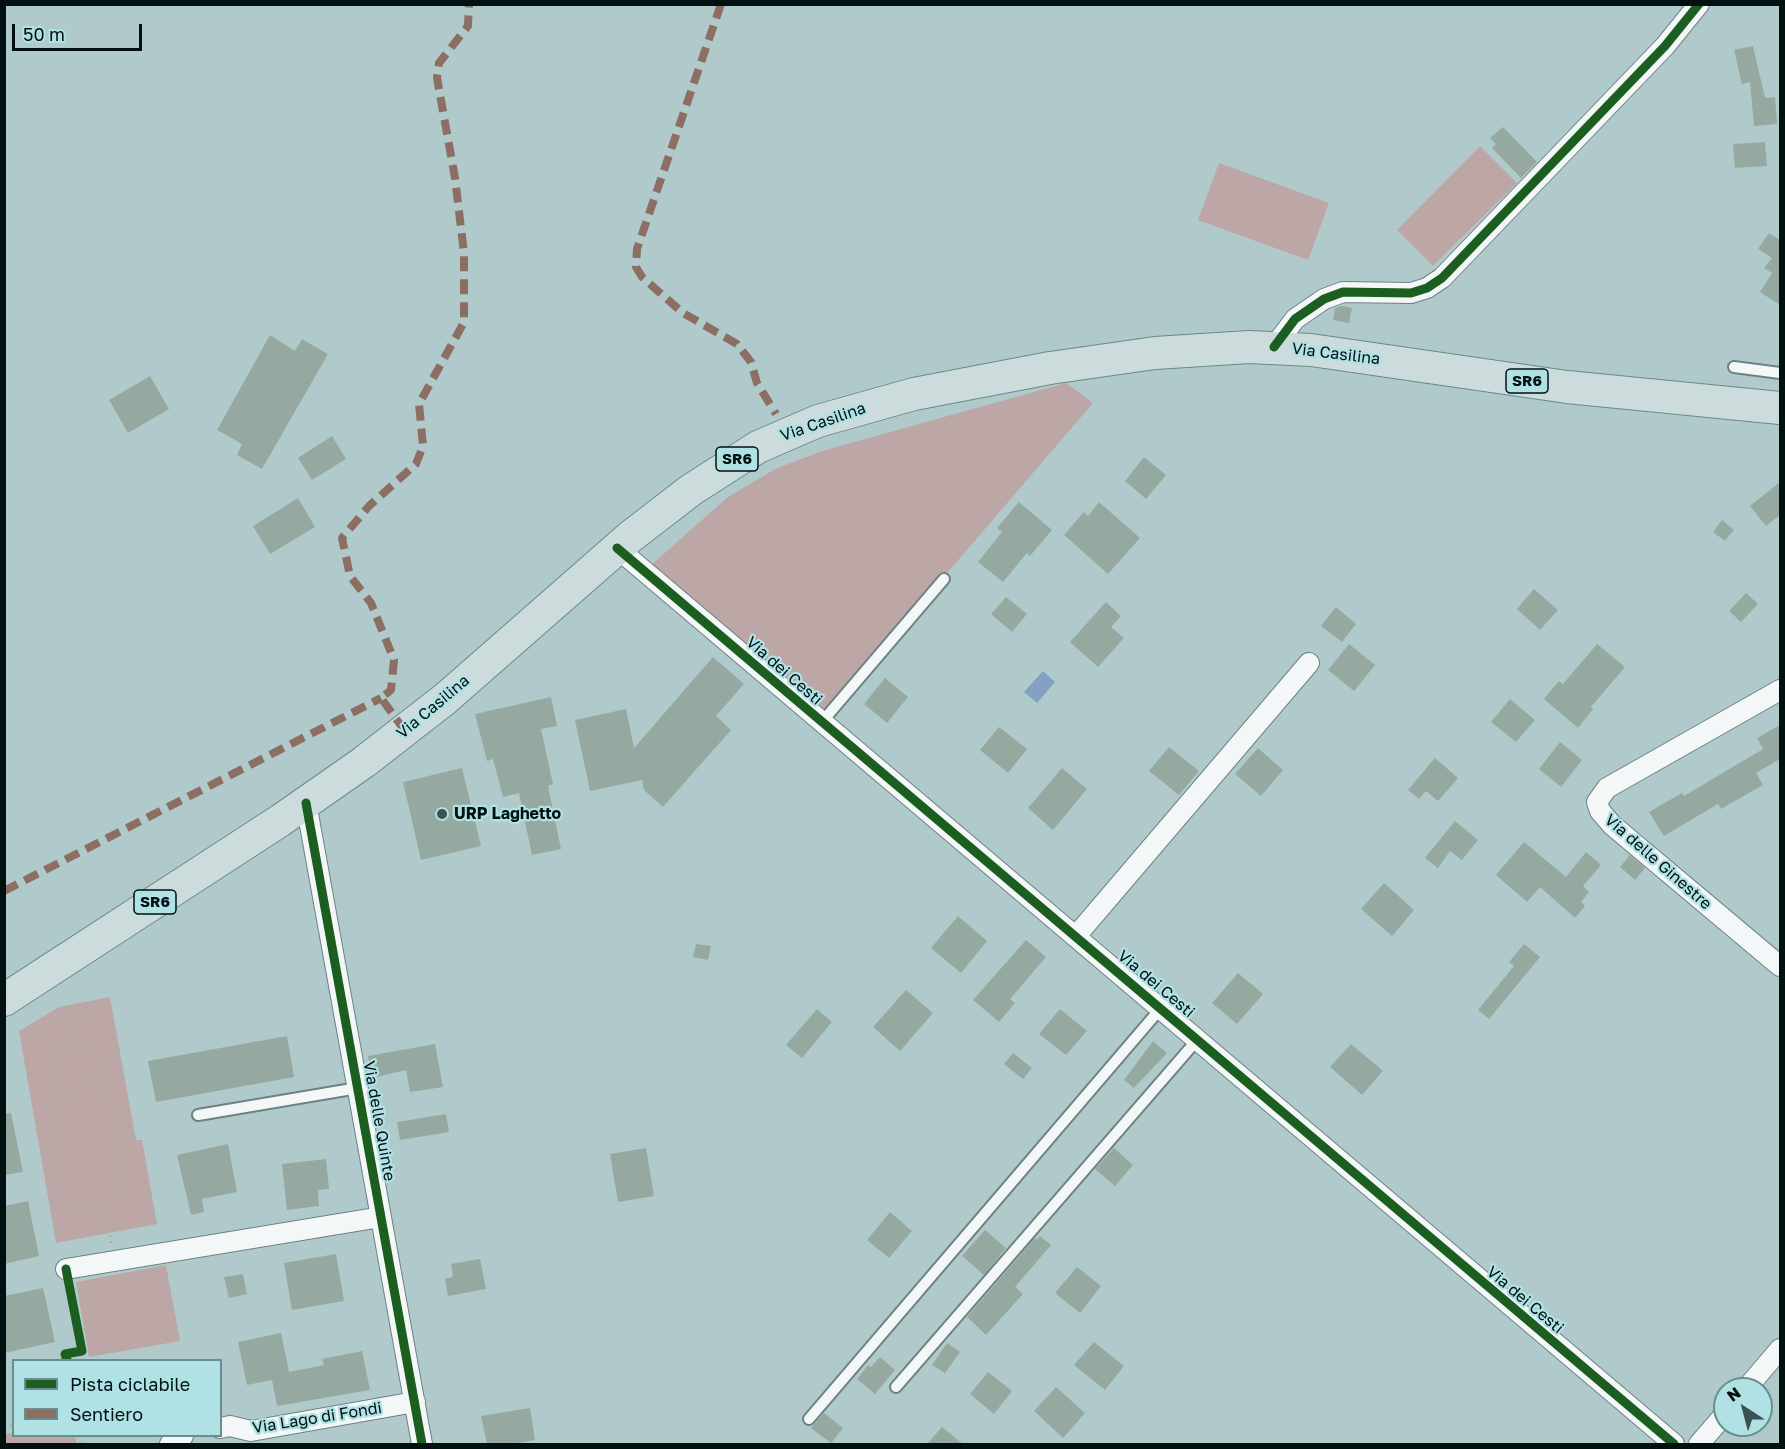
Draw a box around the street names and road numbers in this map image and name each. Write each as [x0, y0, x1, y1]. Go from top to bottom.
street label: Via Casilina [1291, 339, 1381, 369]
road number: SR6 [1506, 369, 1548, 393]
street label: Via Casilina [778, 398, 868, 446]
road number: SR6 [716, 447, 758, 471]
street label: Via dei Cesti [742, 633, 826, 709]
street label: Via Casilina [393, 671, 473, 743]
street label: Via delle Ginestre [1601, 810, 1715, 914]
road number: SR6 [134, 890, 176, 914]
street label: Via dei Cesti [1114, 946, 1198, 1022]
street label: Via delle Quinte [359, 1059, 399, 1183]
street label: Via dei Cesti [1483, 1262, 1567, 1338]
street label: Via Lago di Fondi [251, 1398, 383, 1438]

